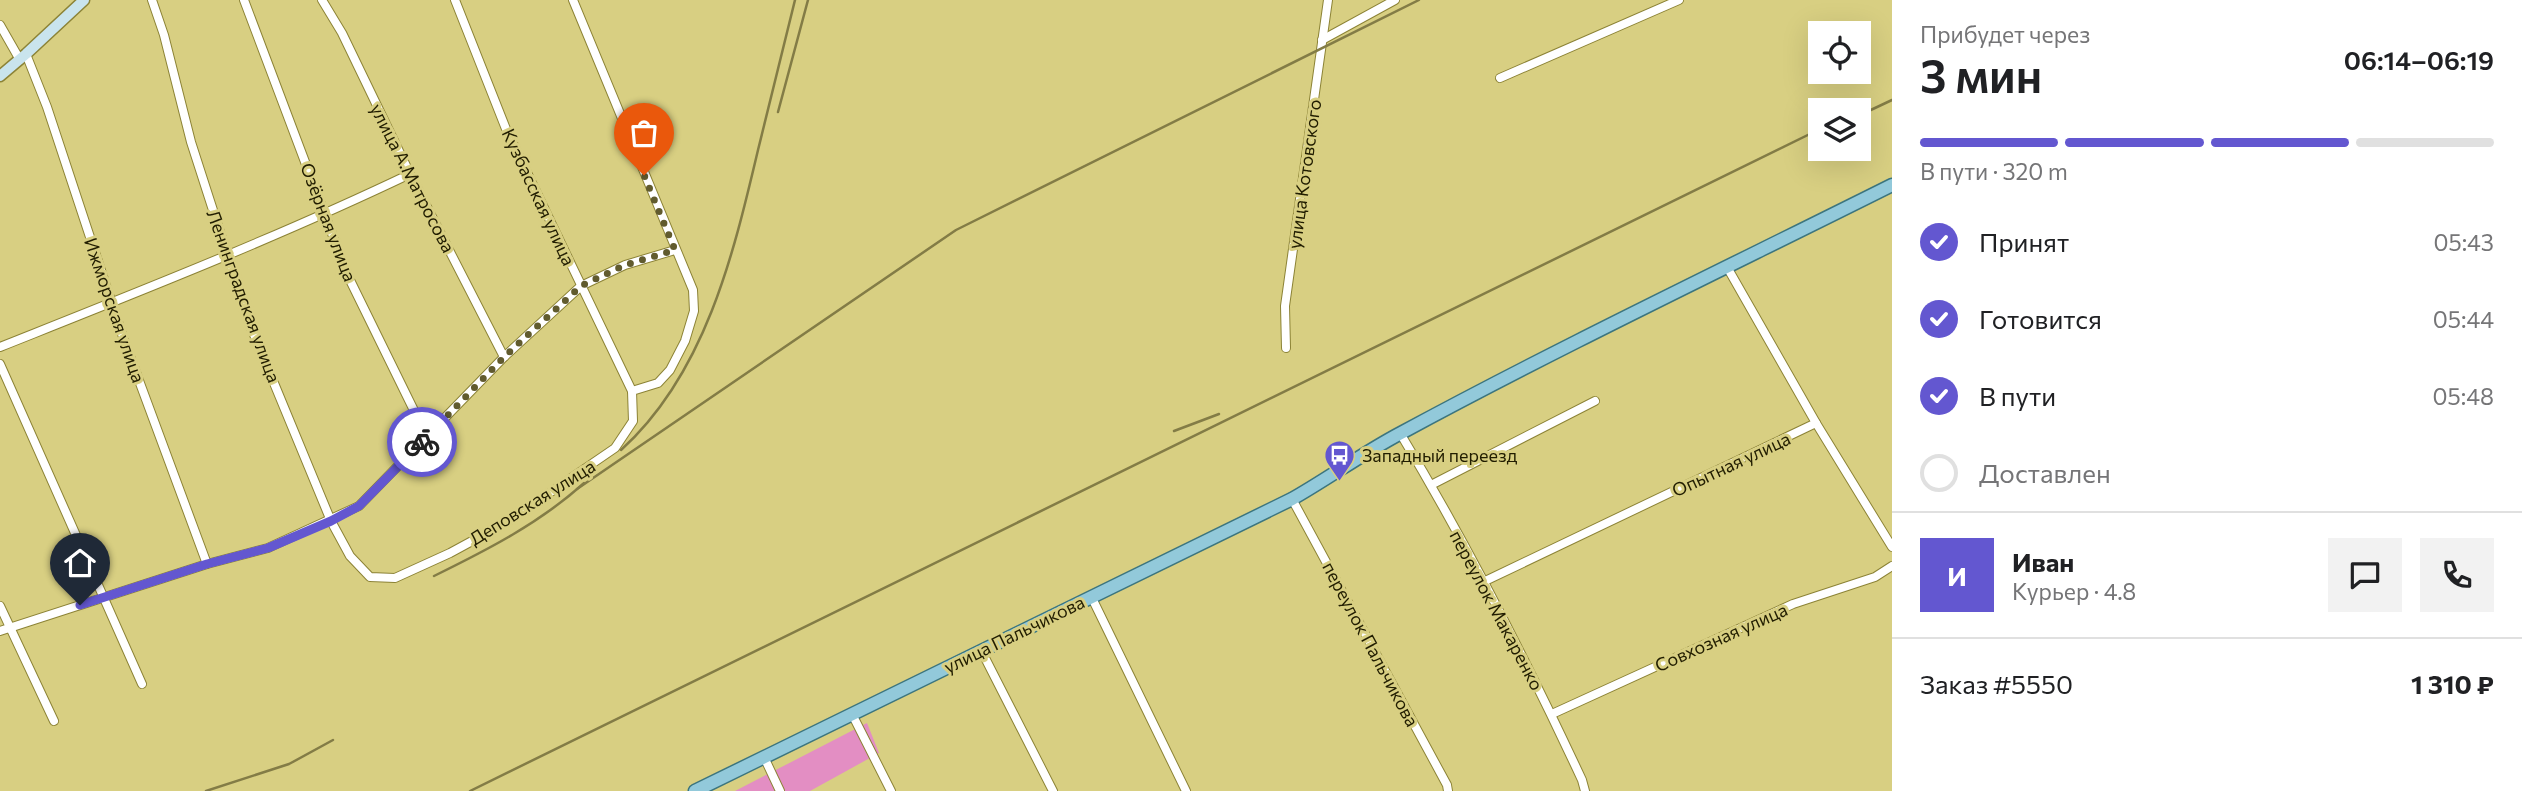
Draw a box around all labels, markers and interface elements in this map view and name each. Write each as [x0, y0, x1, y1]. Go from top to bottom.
text: Прибудет через [1920, 20, 2090, 48]
map controls [1808, 21, 1871, 161]
button: locate [1808, 21, 1871, 84]
text: 06:14–06:19 [2344, 44, 2494, 75]
text: 3 мин [1920, 46, 2042, 102]
street label: улица Котовского [1283, 98, 1325, 250]
button: layers [1808, 98, 1871, 161]
street label: улица А.Матросова [366, 100, 460, 256]
pin [614, 103, 674, 175]
icon: bag [625, 114, 663, 152]
street label: Кузбасская улица [498, 125, 580, 269]
text: В пути · 320 m [1920, 157, 2068, 185]
street label: Озёрная улица [296, 160, 362, 284]
street label: Ленинградская улица [203, 207, 285, 385]
icon: check [1920, 223, 1958, 261]
text: Принят [1979, 226, 2069, 257]
text: 05:43 [2433, 228, 2494, 256]
street label: Ижморская улица [80, 235, 150, 385]
icon: check [1920, 300, 1958, 338]
text: Готовится [1979, 303, 2102, 334]
text: 05:44 [2433, 305, 2494, 333]
icon: check [1920, 377, 1958, 415]
text: В пути [1979, 380, 2056, 411]
text: 05:48 [2433, 382, 2494, 410]
courier [387, 407, 457, 477]
icon: bike [403, 423, 441, 461]
street label: Опытная улица [1668, 427, 1794, 501]
bus stop icon: Западный переезд [1322, 438, 1356, 482]
place label: Западный переезд [1362, 444, 1518, 466]
street label: Деповская улица [465, 454, 599, 550]
text: Доставлен [1979, 457, 2111, 488]
street label: переулок Макаренко [1445, 526, 1549, 694]
pin [50, 533, 110, 605]
button: chat [2328, 538, 2402, 612]
button: phone [2420, 538, 2494, 612]
icon: home [61, 544, 99, 582]
text: Иван [2012, 546, 2074, 577]
street label: переулок Пальчикова [1318, 558, 1424, 730]
text: И [1947, 560, 1967, 591]
text: Курьер · 4.8 [2012, 577, 2136, 605]
street label: улица Пальчикова [940, 590, 1088, 678]
street label: Совхозная улица [1651, 598, 1791, 676]
text: Заказ #5550 [1920, 668, 2073, 699]
text: 1 310 ₽ [2411, 668, 2494, 699]

